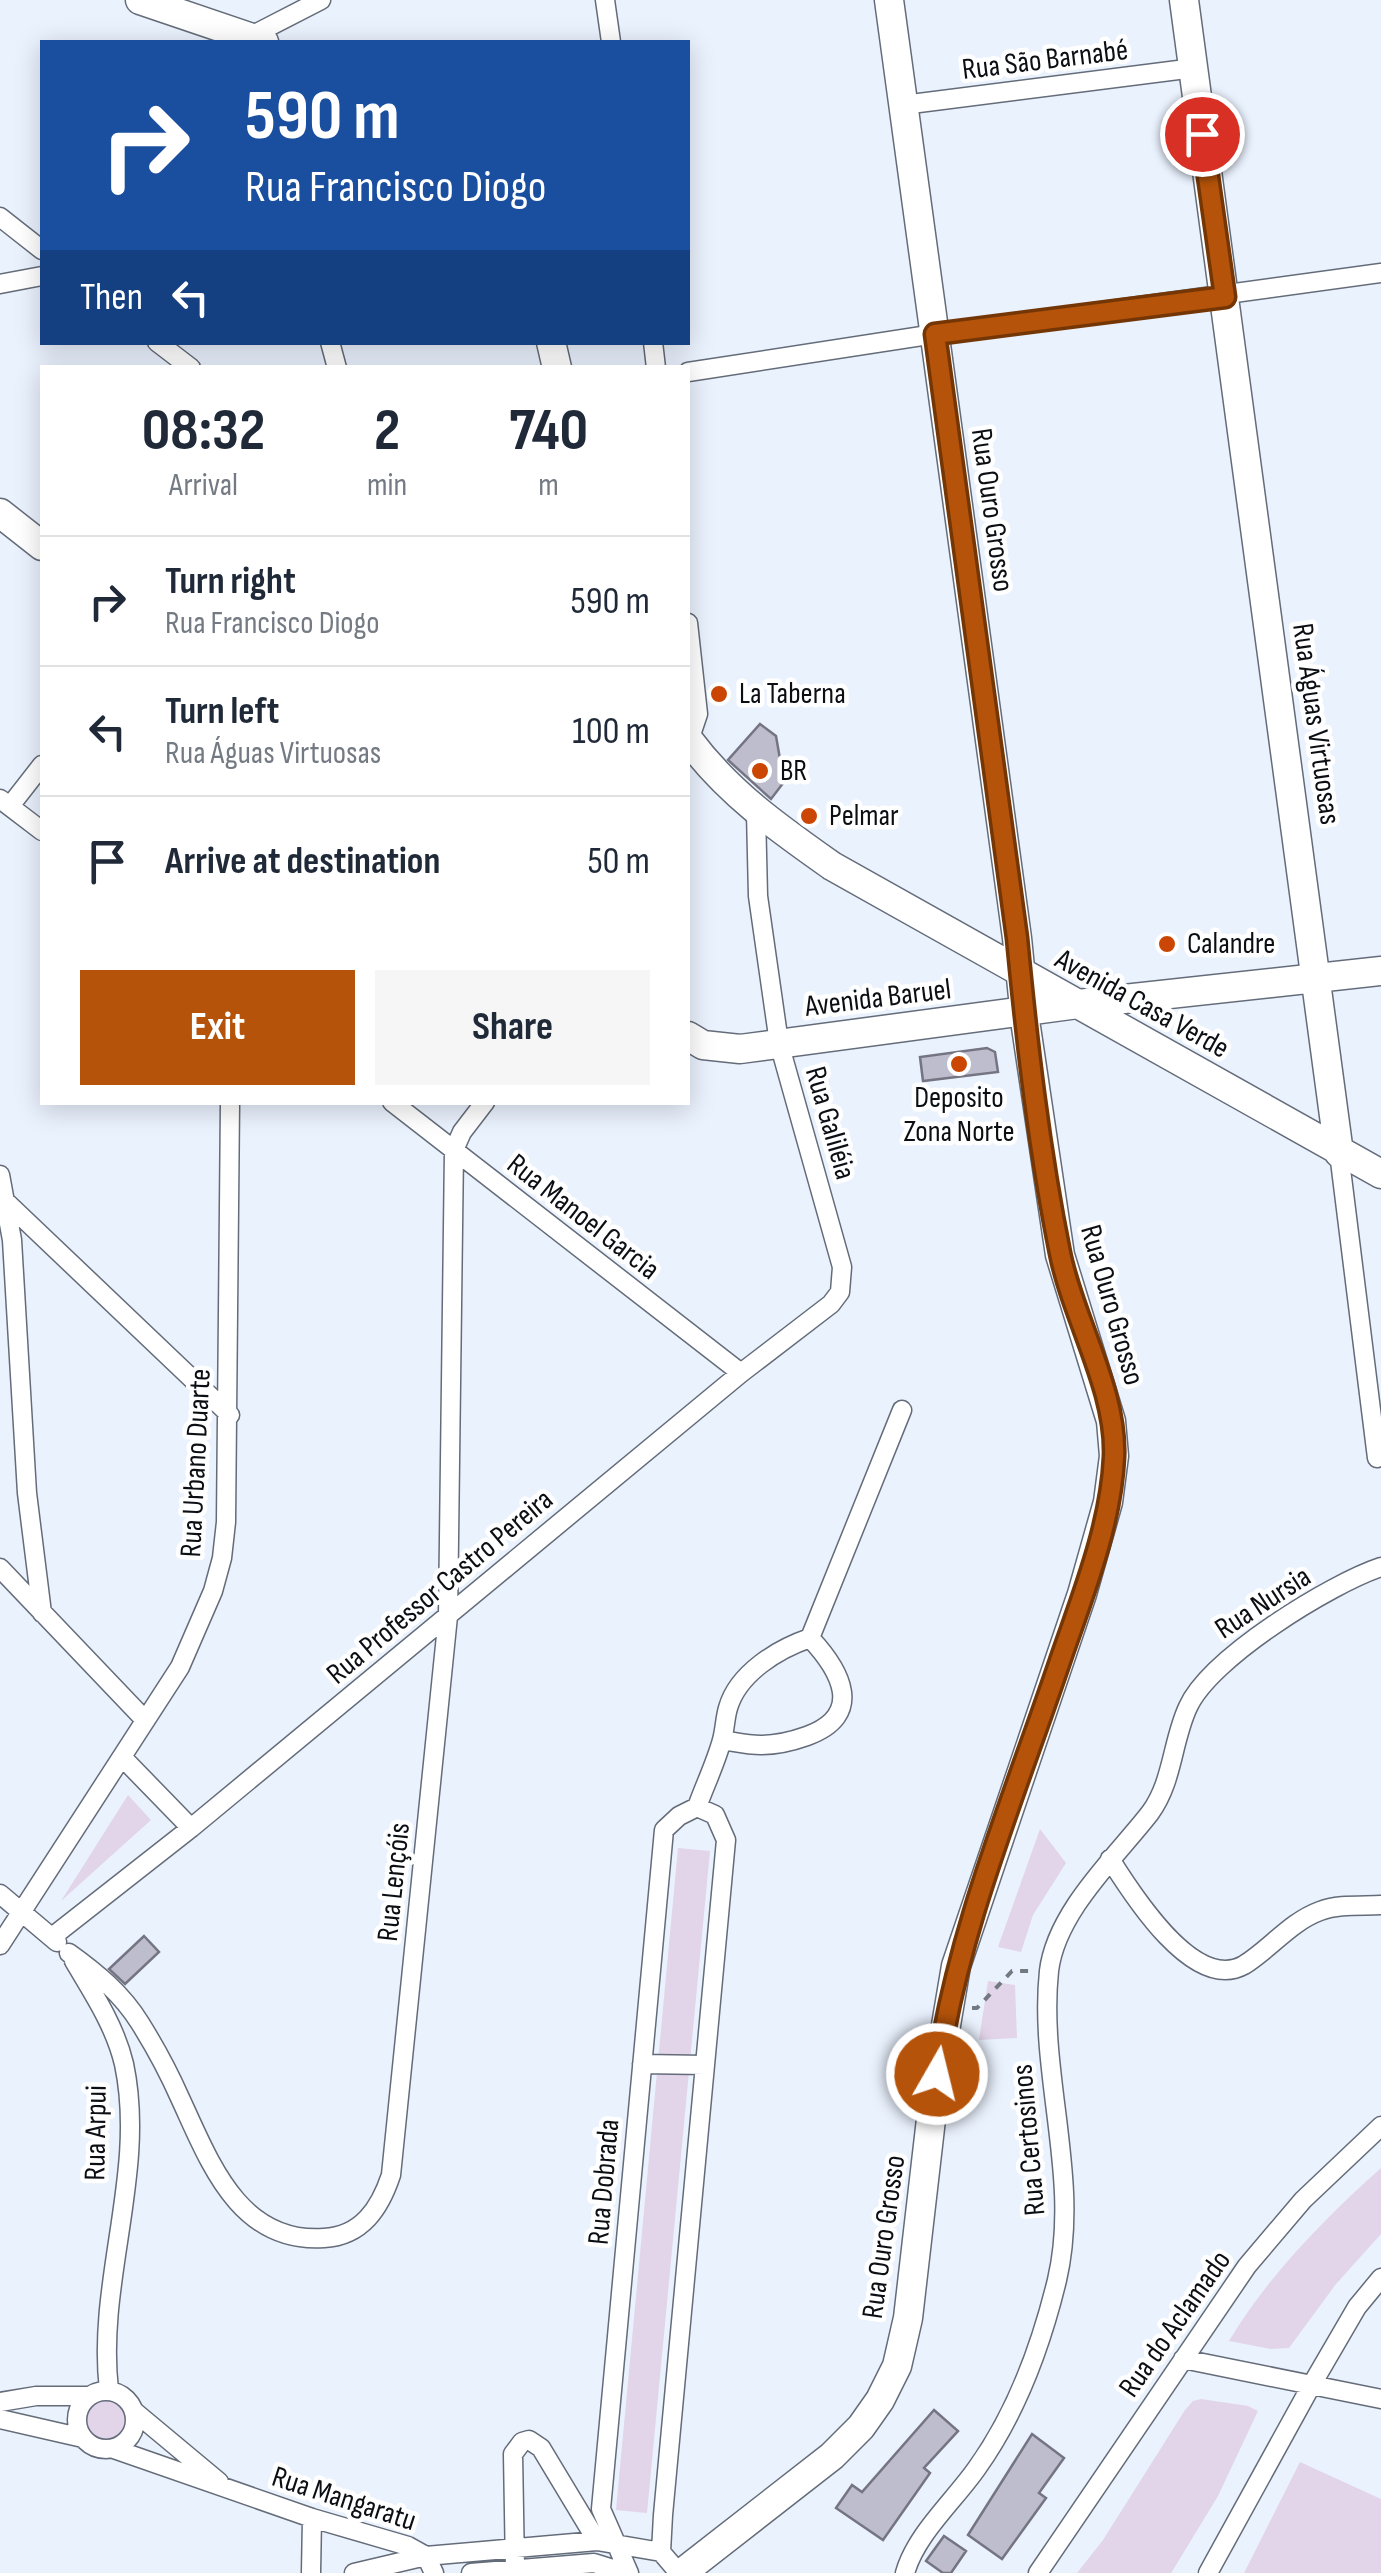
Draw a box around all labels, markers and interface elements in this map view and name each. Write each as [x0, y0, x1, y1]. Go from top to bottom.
street label: Rua São Barnabé [960, 32, 1130, 88]
text: 590 m [245, 75, 400, 159]
icon: right [80, 80, 210, 210]
pin [1160, 92, 1245, 177]
icon: arrive [1175, 107, 1230, 162]
text: Rua Francisco Diogo [245, 160, 547, 215]
icon: left [163, 270, 218, 325]
text: Then [80, 275, 143, 320]
text: 08:32 [142, 395, 265, 467]
text: 2 [374, 395, 400, 467]
text: 740 [509, 395, 588, 467]
street label: Rua Ouro Grosso [963, 426, 1021, 594]
text: Arrival [169, 466, 238, 505]
text: min [367, 466, 407, 505]
text: m [538, 466, 559, 505]
text: Turn right [165, 559, 296, 604]
icon: right [80, 574, 135, 629]
text: 590 m [571, 579, 650, 624]
text: Rua Francisco Diogo [165, 604, 379, 643]
street label: Rua Águas Virtuosas [1284, 621, 1348, 827]
place label: La Taberna [739, 676, 846, 712]
marker: La Taberna [708, 683, 730, 705]
text: Turn left [165, 689, 279, 734]
icon: left [80, 704, 135, 759]
text: 100 m [572, 709, 650, 754]
text: Rua Águas Virtuosas [165, 734, 381, 773]
place label: BR [780, 753, 807, 789]
marker: BR [749, 760, 771, 782]
place label: Pelmar [829, 798, 899, 834]
marker: Pelmar [798, 805, 820, 827]
icon: arrive [80, 834, 135, 889]
text: Arrive at destination [165, 839, 440, 884]
text: 50 m [587, 839, 650, 884]
place label: Calandre [1187, 926, 1275, 962]
marker: Calandre [1156, 933, 1178, 955]
street label: Avenida Casa Verde [1048, 941, 1235, 1067]
button: Exit [80, 970, 355, 1085]
button: Share [375, 970, 650, 1085]
street label: Avenida Baruel [802, 971, 953, 1025]
marker: Deposito Zona Norte [948, 1053, 970, 1075]
street label: Rua Galiléia [797, 1062, 863, 1184]
place label: Deposito Zona Norte [903, 1080, 1015, 1150]
street label: Rua Manoel Garcia [500, 1146, 666, 1288]
street label: Rua Ouro Grosso [1072, 1221, 1152, 1389]
street label: Rua Urbano Duarte [173, 1368, 219, 1558]
street label: Rua Professor Castro Pereira [320, 1482, 560, 1692]
street label: Rua Nursia [1208, 1559, 1318, 1647]
street label: Rua Lençóis [370, 1821, 418, 1943]
position arrow [885, 2022, 989, 2126]
street label: Rua Certosinos [1004, 2063, 1054, 2217]
street label: Rua Arpui [77, 2085, 115, 2181]
street label: Rua Dobrada [581, 2118, 627, 2246]
street label: Rua Ouro Grosso [855, 2153, 913, 2321]
street label: Rua do Aclamado [1111, 2244, 1239, 2404]
street label: Rua Mangaratu [267, 2459, 421, 2539]

